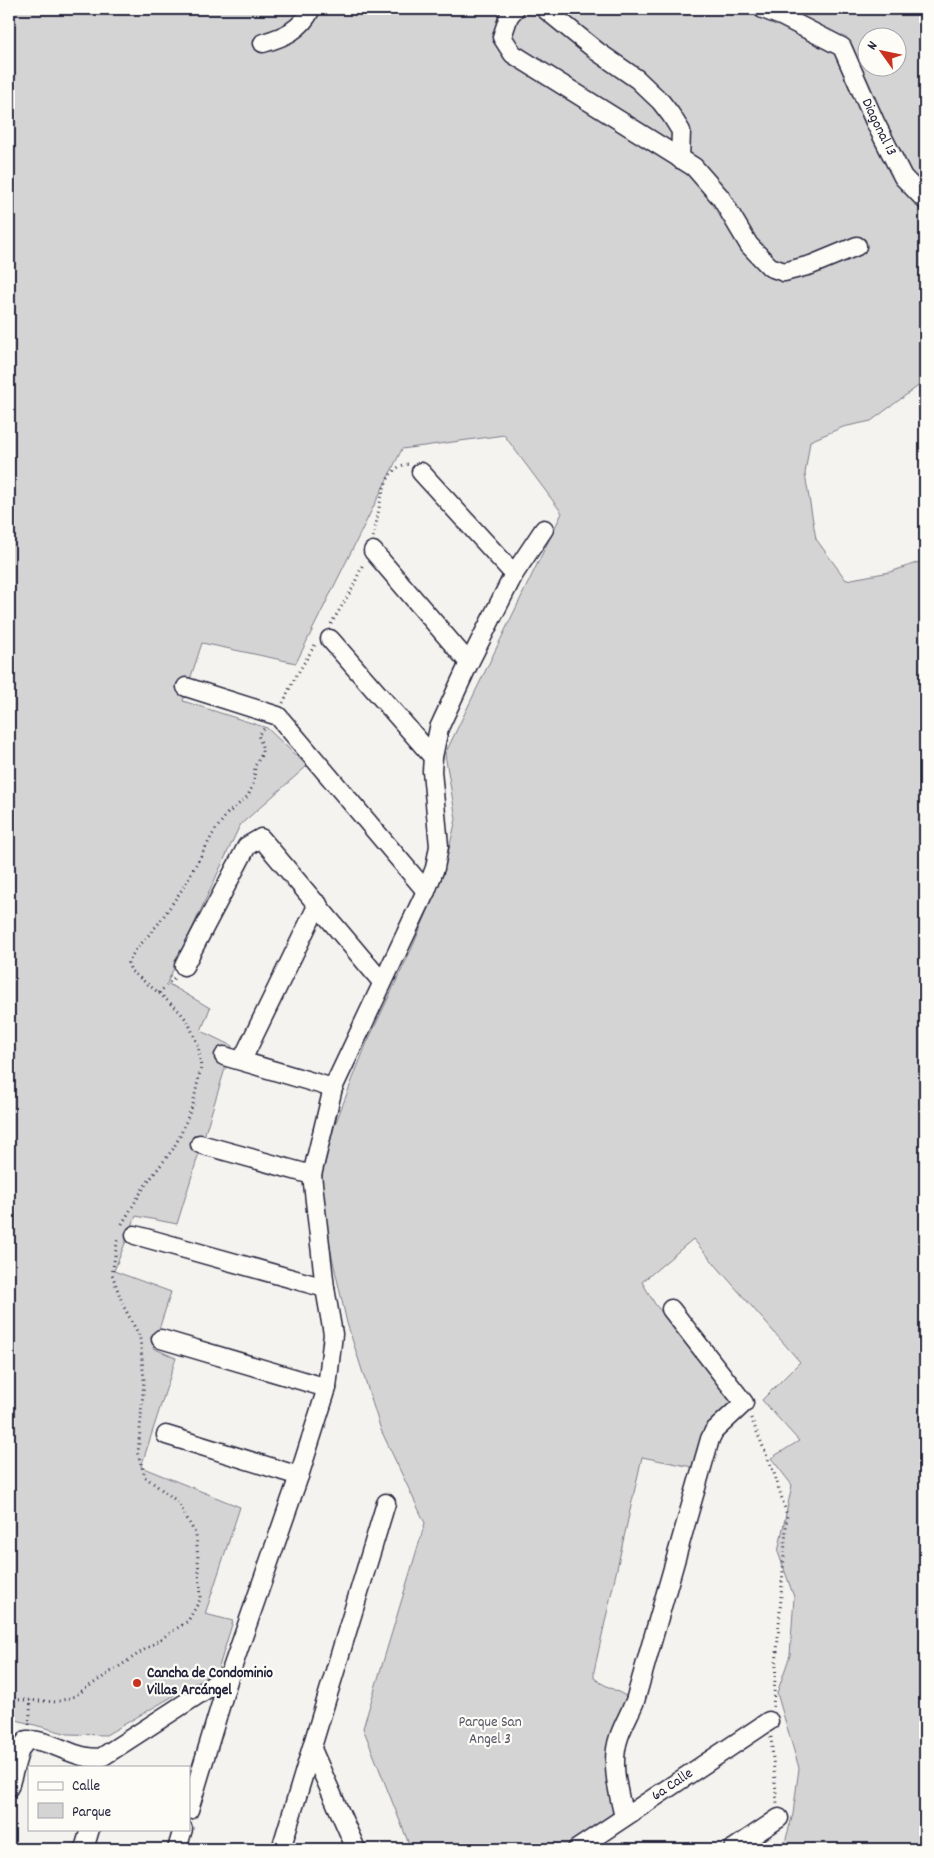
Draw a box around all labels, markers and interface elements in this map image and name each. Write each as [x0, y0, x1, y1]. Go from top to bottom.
north arrow [856, 28, 906, 78]
text: N [863, 38, 883, 54]
street label: Diagonal 13 [855, 95, 902, 160]
place label: Cancha de Condominio Villas Arcángel [147, 1663, 273, 1702]
marker: Cancha de Condominio Villas Arcángel [131, 1677, 143, 1689]
park label: Parque San Angel 3 [458, 1712, 522, 1751]
street label: 6a Calle [647, 1763, 698, 1807]
legend [28, 1766, 190, 1830]
text: Calle [72, 1776, 101, 1798]
text: Parque [72, 1802, 112, 1824]

